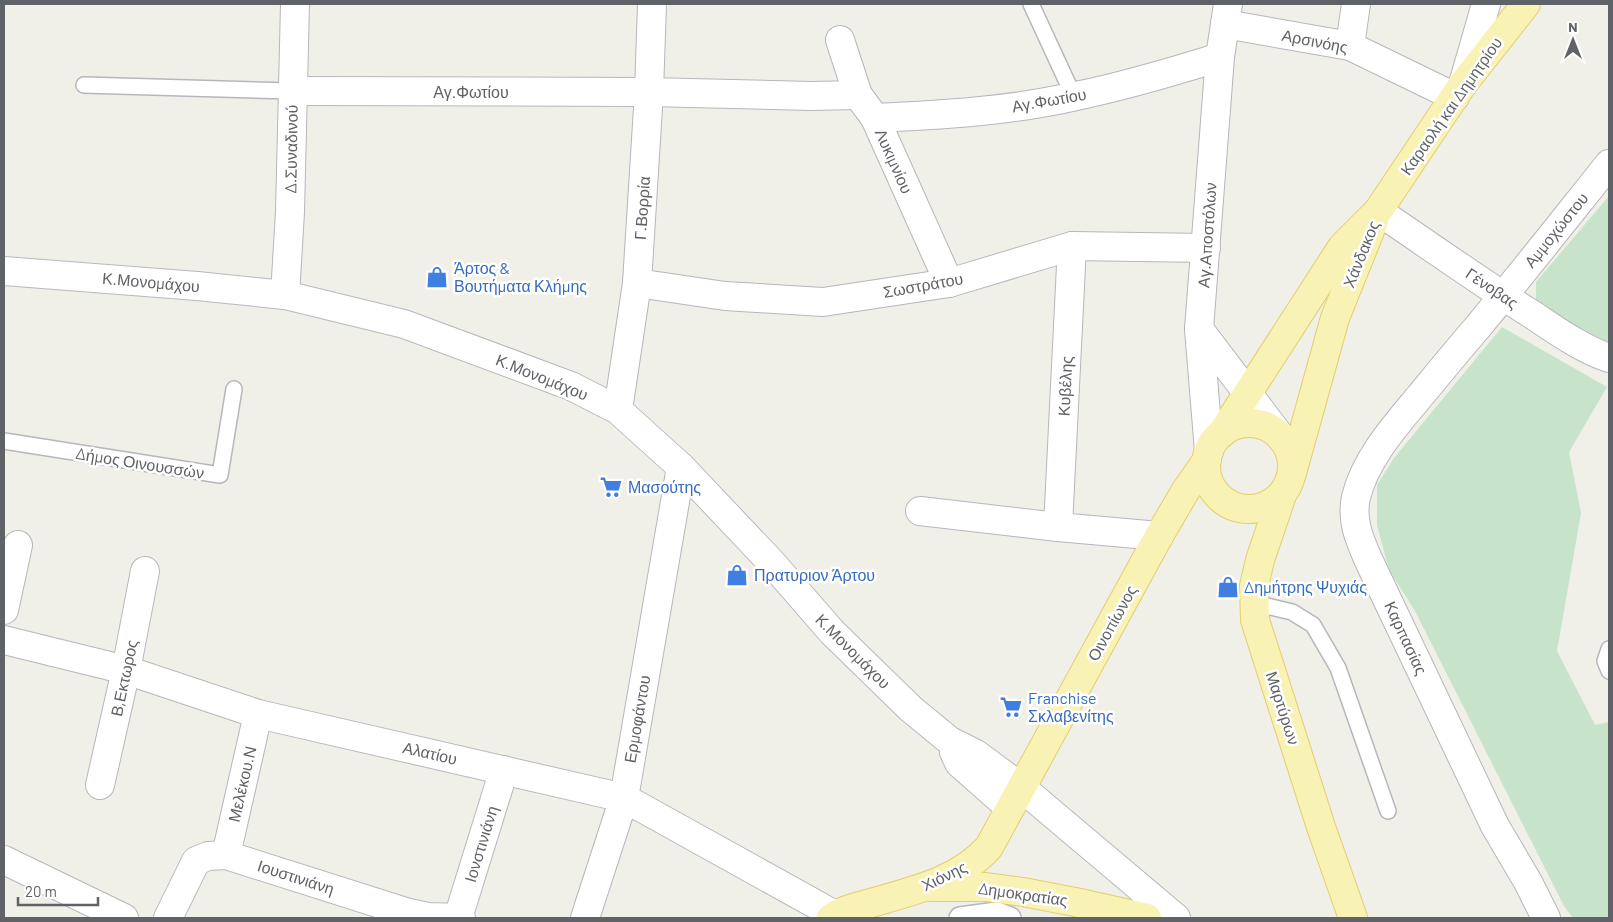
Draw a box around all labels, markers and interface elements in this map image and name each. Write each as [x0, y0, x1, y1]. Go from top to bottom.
north arrow [1548, 15, 1598, 65]
text: N [1568, 18, 1578, 35]
street label: Αρσινόης [1281, 25, 1350, 56]
street label: Καραολή και Δημητρίου [1396, 33, 1505, 178]
street label: Αγ.Φωτίου [433, 82, 509, 101]
street label: Αγ.Φωτίου [1010, 84, 1088, 115]
street label: Δ.Συναδινού [280, 105, 301, 193]
street label: Λυκιμνίου [872, 125, 917, 196]
street label: Γ.Βορρία [630, 175, 653, 240]
street label: Αγ.Αποστόλων [1193, 182, 1220, 288]
street label: Αμμοχώστου [1520, 188, 1592, 271]
street label: Χάνδακος [1339, 217, 1383, 290]
place label: Άρτος & Βουτήματα Κλήμης [454, 258, 587, 295]
street label: Γένοβας [1463, 263, 1522, 312]
shop icon: Άρτος & Βουτήματα Κλήμης [424, 264, 450, 290]
street label: Κ.Μονομάχου [101, 268, 201, 295]
street label: Σωστράτου [882, 268, 964, 301]
street label: Κ.Μονομάχου [493, 349, 591, 404]
street label: Κυβέλης [1053, 355, 1076, 417]
street label: Δήμος Οινουσσών [75, 443, 206, 482]
supermarket icon: Μασούτης [598, 474, 624, 500]
place label: Μασούτης [628, 477, 701, 496]
shop icon: Πρατυριον Άρτου [724, 562, 750, 588]
place label: Πρατυριον Άρτου [754, 565, 875, 584]
shop icon: Δημήτρης Ψυχιάς [1215, 574, 1241, 600]
place label: Δημήτρης Ψυχιάς [1244, 577, 1367, 596]
street label: Οινοπίωνος [1083, 581, 1140, 664]
street label: Καρπασίας [1381, 598, 1432, 678]
street label: Κ.Μονομάχου [812, 609, 895, 692]
street label: Β,Εκτωρος [106, 638, 141, 718]
street label: Μαρτύρων [1263, 669, 1304, 747]
street label: Ερμοφάντου [619, 674, 654, 764]
place label: Franchise Σκλαβενίτης [1028, 688, 1114, 725]
supermarket icon: Franchise Σκλαβενίτης [998, 694, 1024, 720]
street label: Αλατίου [401, 737, 459, 768]
street label: Μελέκου.Ν [224, 744, 259, 824]
street label: Ιονστινιάνη [460, 803, 501, 884]
street label: Ιουστινιάνη [255, 855, 337, 898]
street label: Χιόνης [918, 856, 970, 895]
scale bar [18, 874, 98, 906]
street label: Δημοκρατίας [977, 878, 1069, 909]
text: 20 m [25, 882, 57, 900]

